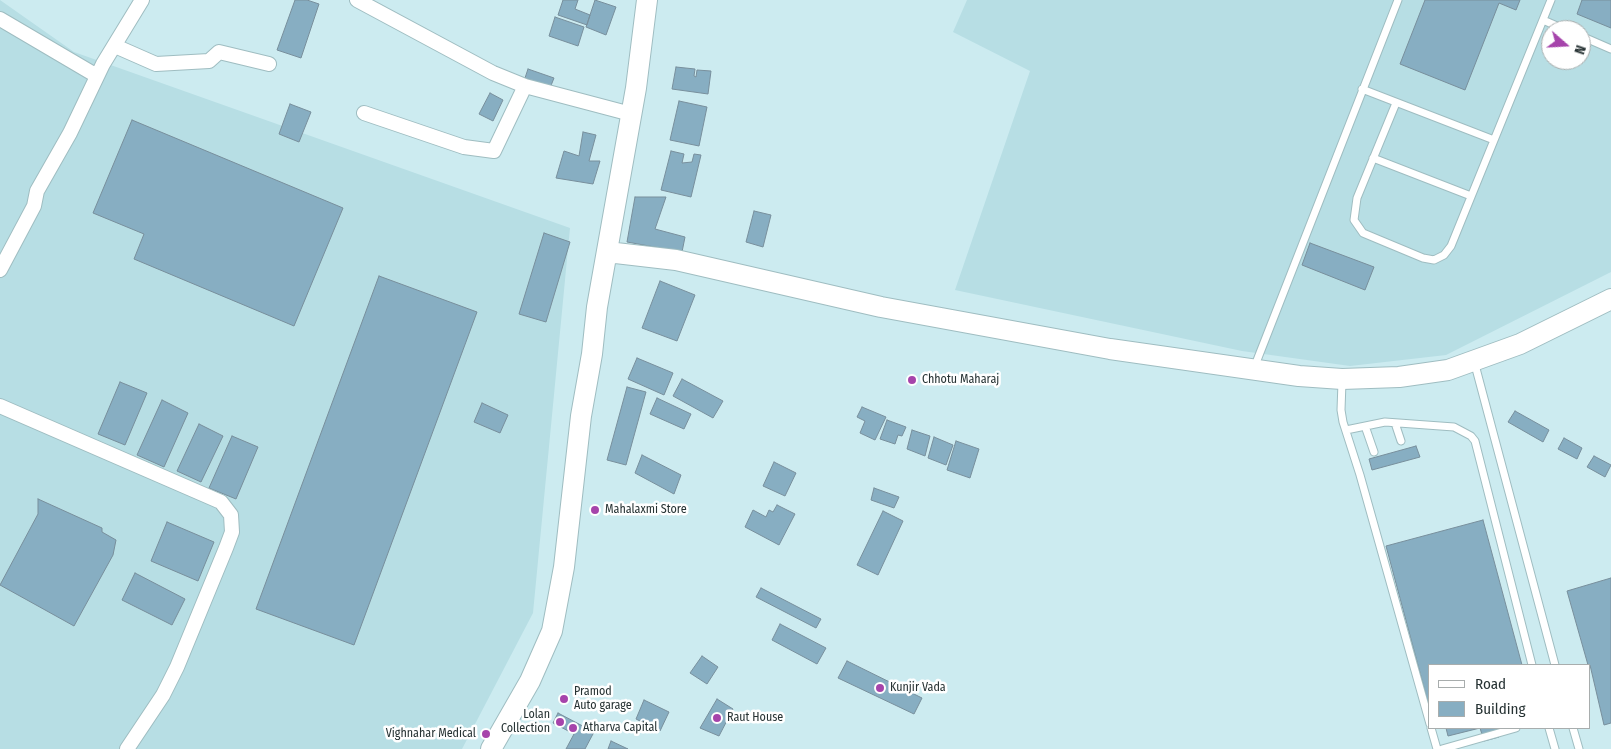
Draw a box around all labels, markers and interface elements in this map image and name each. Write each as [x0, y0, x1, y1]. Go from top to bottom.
north arrow [1541, 20, 1591, 70]
text: N [1570, 43, 1589, 56]
place label: Chhotu Maharaj [922, 373, 999, 387]
marker: Chhotu Maharaj [906, 374, 918, 386]
place label: Mahalaxmi Store [605, 503, 687, 517]
marker: Mahalaxmi Store [589, 504, 601, 516]
legend [1428, 664, 1591, 729]
text: Road [1475, 675, 1506, 693]
place label: Kunjir Vada [890, 681, 946, 695]
marker: Kunjir Vada [874, 682, 886, 694]
place label: Pramod Auto garage [574, 685, 632, 713]
marker: Pramod Auto garage [558, 693, 570, 705]
text: Building [1475, 700, 1526, 718]
place label: Lolan Collection [501, 708, 550, 736]
place label: Raut House [727, 711, 783, 725]
marker: Raut House [711, 712, 723, 724]
marker: Lolan Collection [554, 716, 566, 728]
place label: Atharva Capital [583, 721, 658, 735]
marker: Atharva Capital [567, 722, 579, 734]
place label: Vighnahar Medical [386, 727, 476, 741]
marker: Vighnahar Medical [480, 728, 492, 740]

